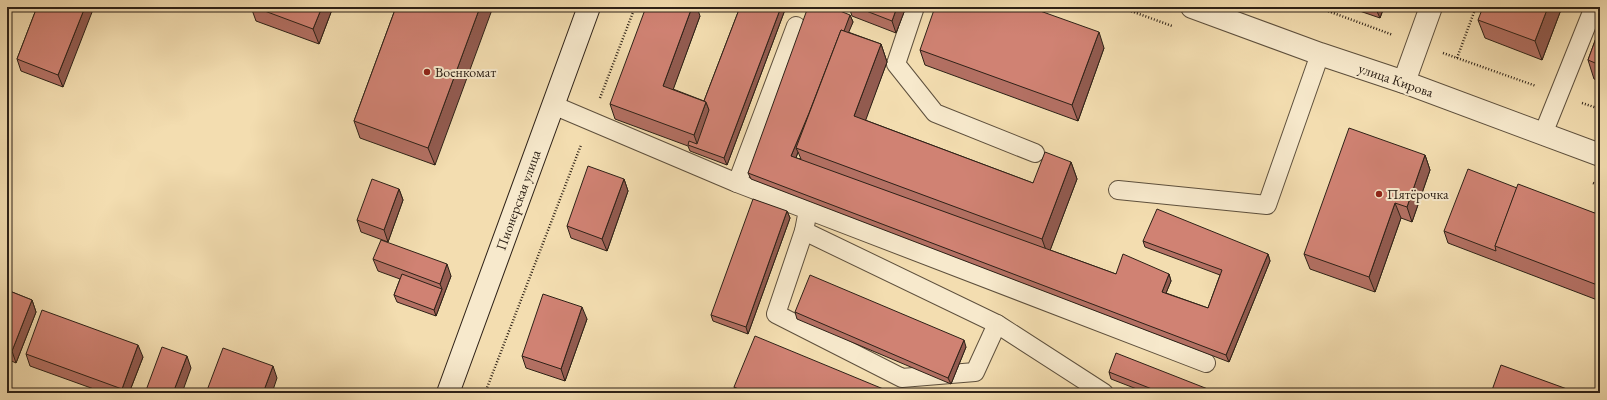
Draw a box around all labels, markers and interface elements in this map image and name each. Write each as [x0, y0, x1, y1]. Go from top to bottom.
street label: улица Кирова [1356, 59, 1436, 101]
place label: Военкомат [435, 63, 496, 81]
marker: Военкомат [422, 67, 432, 77]
street label: Пионерская улица [492, 147, 545, 253]
place label: Пятёрочка [1387, 185, 1449, 203]
marker: Пятёрочка [1374, 189, 1384, 199]

